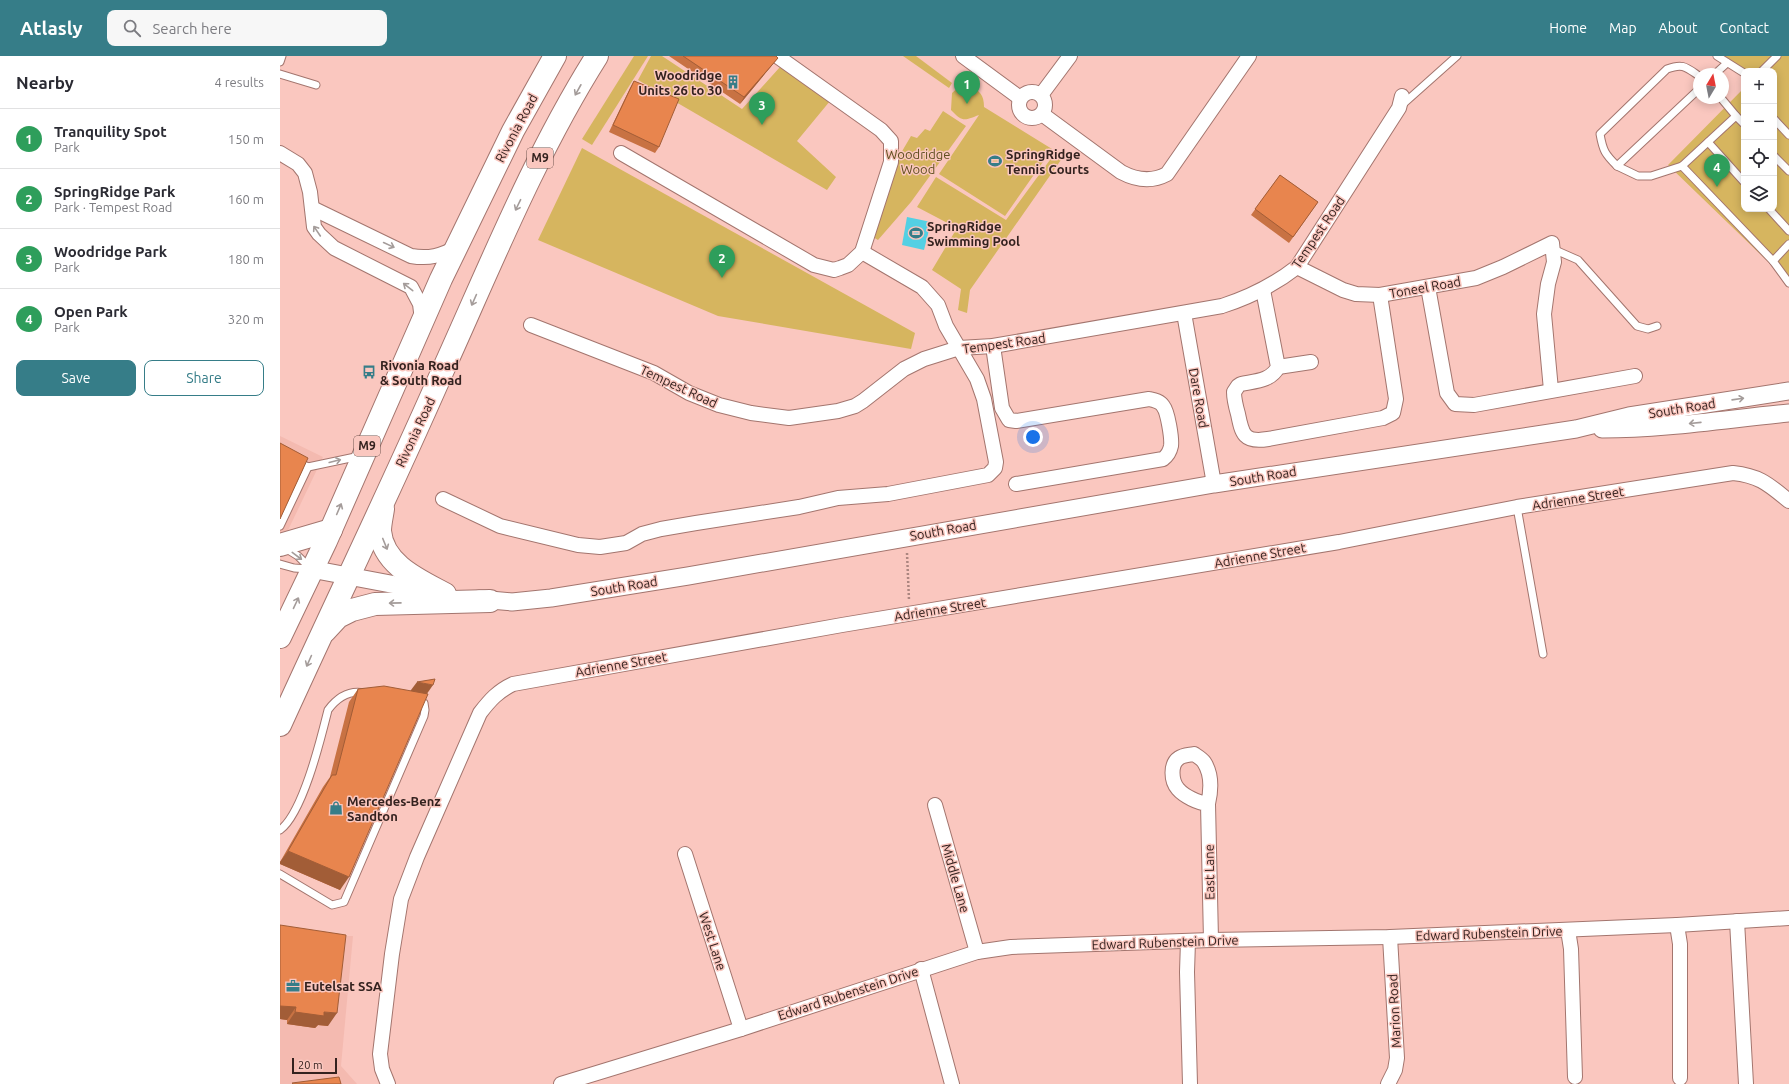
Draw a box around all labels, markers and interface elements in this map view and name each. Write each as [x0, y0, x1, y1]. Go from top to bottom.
search box [107, 10, 387, 46]
text: Atlasly [20, 17, 83, 39]
icon: search [121, 17, 143, 39]
text: Search here [153, 20, 232, 37]
text: Home [1549, 20, 1587, 36]
text: Map [1609, 20, 1637, 36]
text: About [1659, 20, 1698, 36]
text: Contact [1720, 20, 1769, 36]
place label: Woodridge Units 26 to 30 [638, 68, 722, 97]
north arrow [1693, 68, 1729, 104]
map controls [1741, 68, 1777, 212]
button: + [1741, 68, 1777, 104]
pin: 1 [954, 71, 980, 104]
text: Nearby [16, 73, 74, 92]
building icon: Woodridge Units 26 to 30 [725, 74, 741, 90]
text: 4 results [214, 75, 264, 89]
one-way arrow [574, 84, 581, 96]
street label: Rivonia Road [492, 91, 540, 165]
pin: 3 [749, 92, 775, 125]
button: − [1741, 104, 1777, 140]
text: Tranquility Spot [54, 123, 167, 140]
text: 1 [25, 132, 33, 146]
text: 150 m [228, 132, 264, 146]
text: Park [54, 140, 80, 154]
button: locate [1741, 140, 1777, 176]
park label: Woodridge Wood [886, 147, 951, 176]
place label: SpringRidge Tennis Courts [1006, 147, 1089, 176]
road number: M9 [527, 148, 553, 168]
sports icon: SpringRidge Tennis Courts [987, 153, 1003, 169]
pin: 4 [1704, 154, 1730, 187]
button: layers [1741, 176, 1777, 212]
text: SpringRidge Park [54, 183, 175, 200]
text: 2 [25, 192, 33, 206]
text: 160 m [228, 192, 264, 206]
street label: Tempest Road [1289, 193, 1347, 271]
one-way arrow [514, 199, 521, 211]
text: Park · Tempest Road [54, 200, 172, 214]
place label: SpringRidge Swimming Pool [927, 219, 1020, 248]
one-way arrow [313, 225, 321, 236]
sports icon: SpringRidge Swimming Pool [908, 225, 924, 241]
one-way arrow [382, 242, 394, 249]
text: Woodridge Park [54, 243, 167, 260]
pin: 2 [709, 245, 735, 278]
text: 3 [25, 252, 33, 266]
text: 180 m [228, 252, 264, 266]
text: Park [54, 260, 80, 274]
street label: Toneel Road [1388, 274, 1462, 300]
one-way arrow [403, 283, 414, 292]
one-way arrow [470, 294, 477, 306]
text: Open Park [54, 303, 128, 320]
text: 4 [25, 312, 33, 326]
text: 320 m [228, 312, 264, 326]
text: Park [54, 320, 80, 334]
street label: Tempest Road [962, 330, 1046, 356]
place label: Rivonia Road & South Road [380, 358, 462, 387]
button: Save [16, 360, 136, 396]
button: Share [144, 360, 264, 396]
street label: Tempest Road [638, 362, 720, 410]
bus stop icon: Rivonia Road & South Road [361, 364, 377, 380]
street label: Dare Road [1187, 367, 1211, 429]
street label: Rivonia Road [393, 395, 437, 469]
one-way arrow [1731, 395, 1744, 403]
street label: South Road [1648, 396, 1716, 420]
one-way arrow [1689, 419, 1702, 427]
your location [1023, 427, 1043, 447]
road number: M9 [354, 436, 380, 456]
one-way arrow [328, 456, 341, 464]
street label: South Road [1229, 464, 1297, 488]
street label: Adrienne Street [1531, 484, 1625, 512]
one-way arrow [336, 503, 344, 515]
street label: South Road [909, 517, 977, 543]
one-way arrow [381, 538, 389, 550]
street label: Adrienne Street [1213, 540, 1307, 570]
one-way arrow [291, 552, 302, 560]
street label: South Road [590, 574, 658, 598]
street label: Adrienne Street [893, 595, 987, 623]
one-way arrow [293, 598, 300, 610]
one-way arrow [389, 599, 402, 607]
street label: Adrienne Street [574, 649, 668, 679]
one-way arrow [304, 655, 312, 667]
place label: Mercedes-Benz Sandton [347, 794, 441, 823]
shop icon: Mercedes-Benz Sandton [328, 800, 344, 816]
street label: Middle Lane [939, 842, 973, 914]
street label: East Lane [1202, 844, 1216, 900]
street label: West Lane [697, 910, 729, 972]
street label: Edward Rubenstein Drive [1415, 923, 1563, 943]
street label: Edward Rubenstein Drive [1091, 932, 1239, 952]
street label: Edward Rubenstein Drive [776, 964, 920, 1022]
street label: Marion Road [1385, 974, 1403, 1048]
office icon: Eutelsat SSA [285, 978, 301, 994]
place label: Eutelsat SSA [304, 979, 383, 993]
scale bar [292, 1056, 337, 1075]
text: 20 m [298, 1059, 322, 1071]

